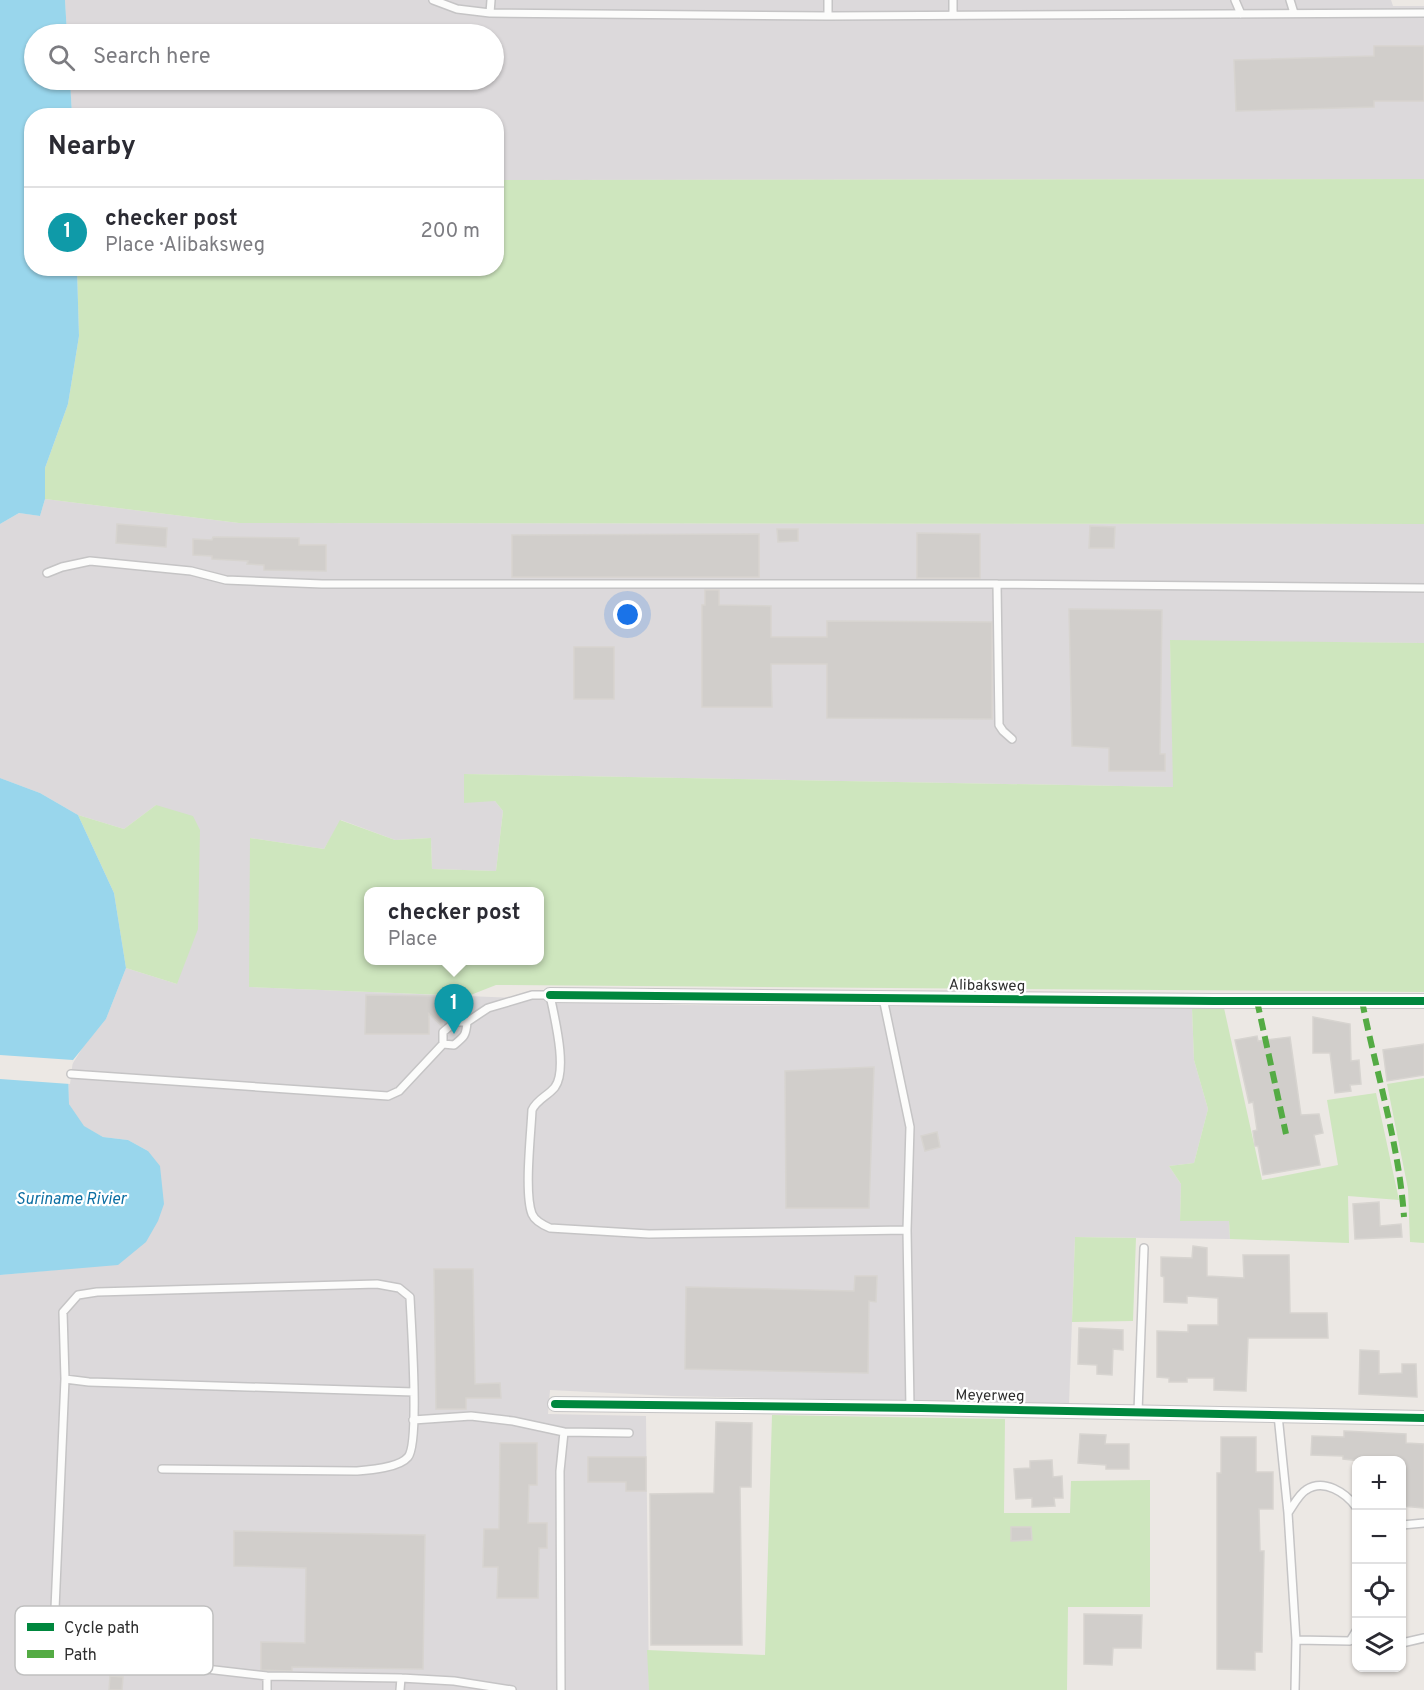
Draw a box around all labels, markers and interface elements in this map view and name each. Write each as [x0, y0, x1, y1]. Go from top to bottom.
search box [24, 24, 504, 90]
icon: search [45, 41, 78, 74]
text: Search here [93, 44, 211, 71]
text: Nearby [48, 131, 136, 164]
text: checker post [105, 206, 238, 233]
text: 1 [64, 219, 72, 245]
text: 200 m [421, 219, 480, 245]
text: Place · Alibaksweg [105, 233, 265, 259]
your location [613, 600, 642, 629]
popup [364, 887, 544, 965]
text: checker post [388, 900, 520, 927]
text: Place [388, 927, 437, 953]
street label: Alibaksweg [949, 976, 1025, 997]
pin: 1 [434, 984, 474, 1034]
water label: Suriname Rivier [16, 1190, 128, 1210]
street label: Meyerweg [955, 1386, 1025, 1407]
map controls [1352, 1456, 1406, 1672]
button: + [1352, 1456, 1406, 1510]
button: − [1352, 1510, 1406, 1564]
button: locate [1352, 1564, 1406, 1618]
legend [15, 1606, 213, 1675]
button: layers [1352, 1618, 1406, 1672]
text: Cycle path [64, 1619, 139, 1639]
text: Path [64, 1646, 97, 1666]

